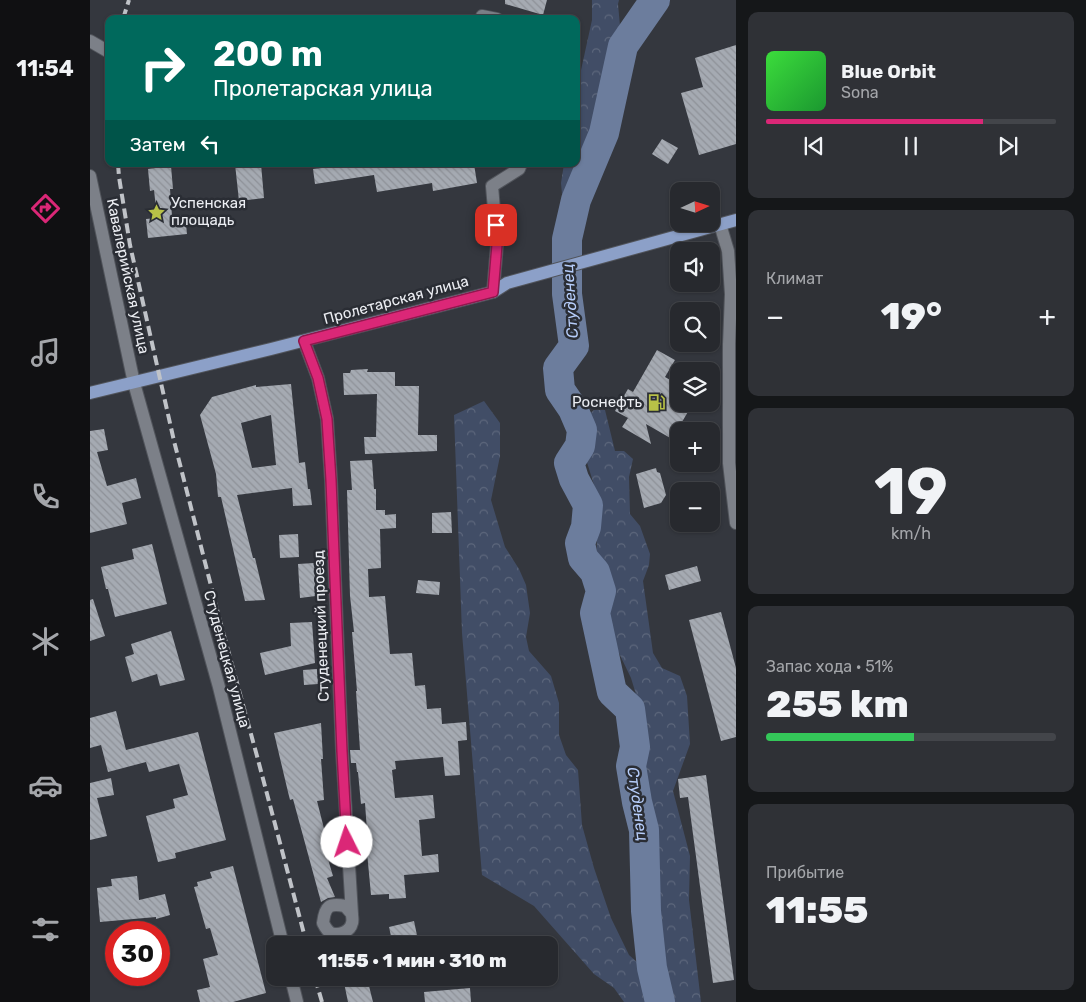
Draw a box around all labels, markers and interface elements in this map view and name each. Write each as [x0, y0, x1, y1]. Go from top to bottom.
text: 200 m [213, 33, 323, 75]
icon: right [130, 35, 195, 100]
text: 11:54 [16, 55, 74, 82]
text: Blue Orbit [841, 60, 936, 83]
text: Пролетарская улица [213, 75, 433, 102]
text: Sona [841, 83, 879, 102]
icon: left [196, 130, 224, 158]
icon: previous [800, 132, 828, 160]
icon: pause [897, 132, 925, 160]
icon: next [994, 132, 1022, 160]
text: Затем [130, 133, 186, 156]
north arrow [670, 182, 720, 232]
map controls [670, 182, 720, 532]
icon: directions [28, 191, 63, 226]
place label: Успенская площадь [171, 194, 246, 229]
street label: Кавалерийская улица [103, 197, 153, 355]
place icon: Успенская площадь [147, 202, 167, 222]
pin [475, 204, 517, 246]
icon: arrive [482, 211, 510, 239]
button: sound [670, 242, 720, 292]
water label: Студенец [558, 263, 582, 339]
text: Климат [766, 269, 823, 288]
street label: Пролетарская улица [321, 272, 471, 328]
text: 19° [881, 293, 942, 339]
text: − [766, 300, 784, 333]
text: + [1039, 300, 1056, 333]
button: search [670, 302, 720, 352]
icon: music [28, 335, 63, 370]
button: layers [670, 362, 720, 412]
fuel station icon: Роснефть [646, 392, 666, 412]
place label: Роснефть [572, 393, 642, 411]
button: + [670, 422, 720, 472]
text: 19 [874, 453, 948, 530]
icon: phone [28, 479, 63, 514]
button: − [670, 482, 720, 532]
text: km/h [891, 524, 931, 543]
street label: Студенецкий проезд [309, 550, 333, 702]
street label: Студенецкая улица [200, 588, 254, 730]
icon: climate [28, 624, 63, 659]
text: Запас хода · 51% [766, 657, 893, 676]
text: 255 km [766, 681, 909, 727]
water label: Студенец [623, 766, 653, 842]
icon: car [28, 768, 63, 803]
position arrow [320, 815, 372, 867]
text: Прибытие [766, 863, 844, 882]
text: 11:55 [766, 887, 869, 933]
icon: filters [28, 912, 63, 947]
speed limit sign: 30 [105, 921, 170, 986]
text: 11:55 · 1 мин · 310 m [317, 949, 507, 972]

